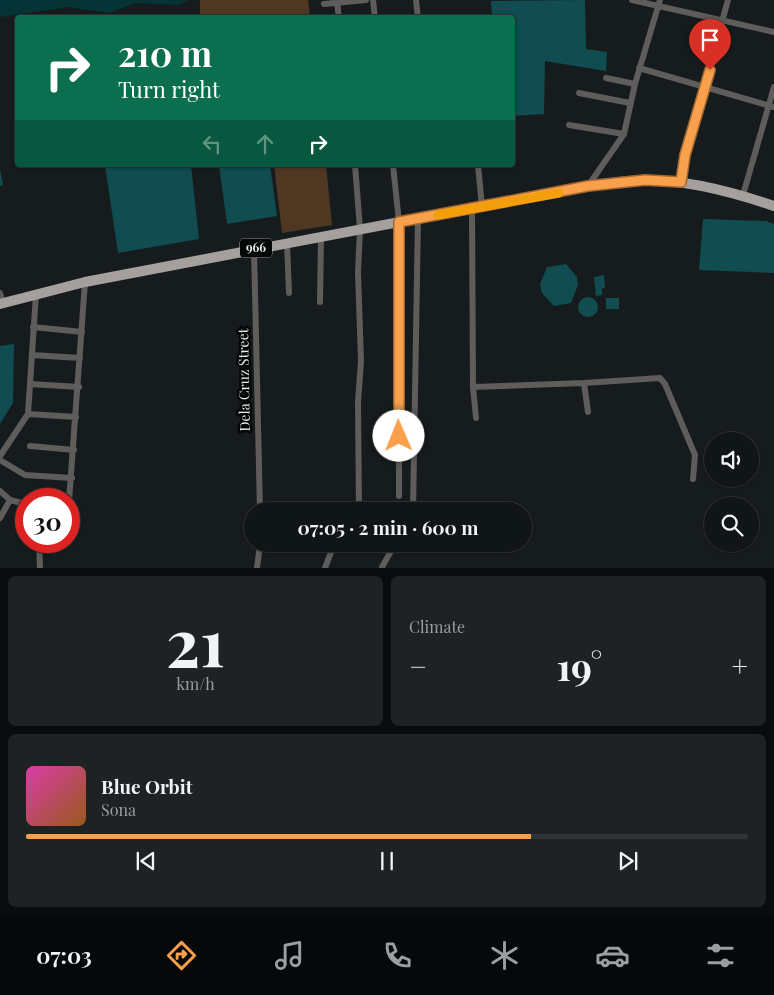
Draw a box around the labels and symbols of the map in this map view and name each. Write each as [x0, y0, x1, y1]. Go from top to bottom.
pin [689, 19, 731, 70]
road number: 966 [240, 238, 272, 258]
street label: Dela Cruz Street [233, 327, 254, 432]
position arrow [372, 409, 424, 461]
speed limit sign: 30 [15, 488, 80, 553]

